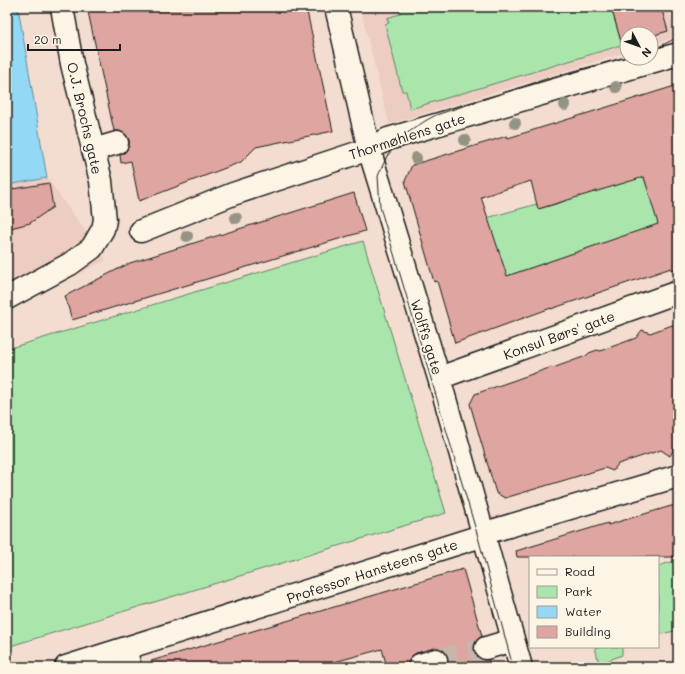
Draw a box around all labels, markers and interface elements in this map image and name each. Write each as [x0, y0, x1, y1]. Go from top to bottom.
scale bar [28, 26, 120, 52]
north arrow [619, 26, 659, 66]
text: 20 m [34, 31, 62, 47]
text: N [639, 45, 655, 61]
street label: O.J. Brochs gate [63, 60, 107, 176]
street label: Thormøhlens gate [346, 108, 468, 164]
street label: Wolffs gate [407, 297, 447, 377]
street label: Konsul Børs' gate [501, 306, 617, 364]
street label: Professor Hansteens gate [284, 534, 460, 608]
legend [529, 556, 659, 648]
text: Road [565, 563, 595, 579]
text: Park [565, 583, 592, 599]
text: Water [565, 603, 602, 619]
text: Building [565, 623, 611, 639]

